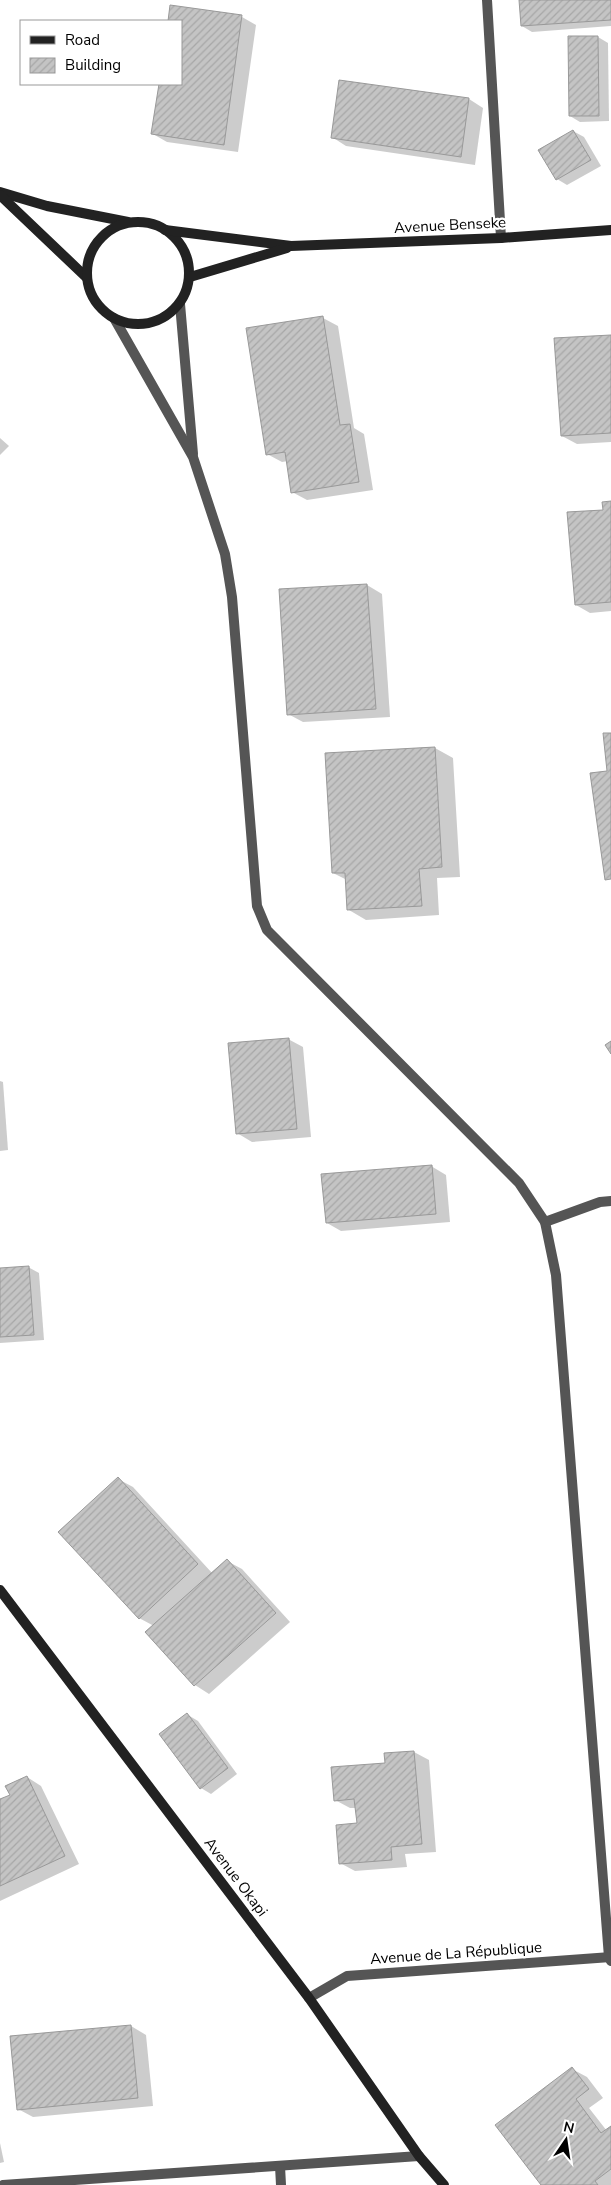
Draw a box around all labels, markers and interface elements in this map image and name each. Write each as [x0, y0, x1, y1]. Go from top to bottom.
legend [20, 20, 182, 85]
text: Road [65, 30, 100, 50]
text: Building [65, 55, 121, 75]
street label: Avenue Benseke [394, 212, 506, 238]
street label: Avenue Okapi [200, 1833, 272, 1921]
street label: Avenue de La République [369, 1937, 543, 1969]
north arrow [541, 2115, 591, 2165]
text: N [562, 2117, 576, 2138]

